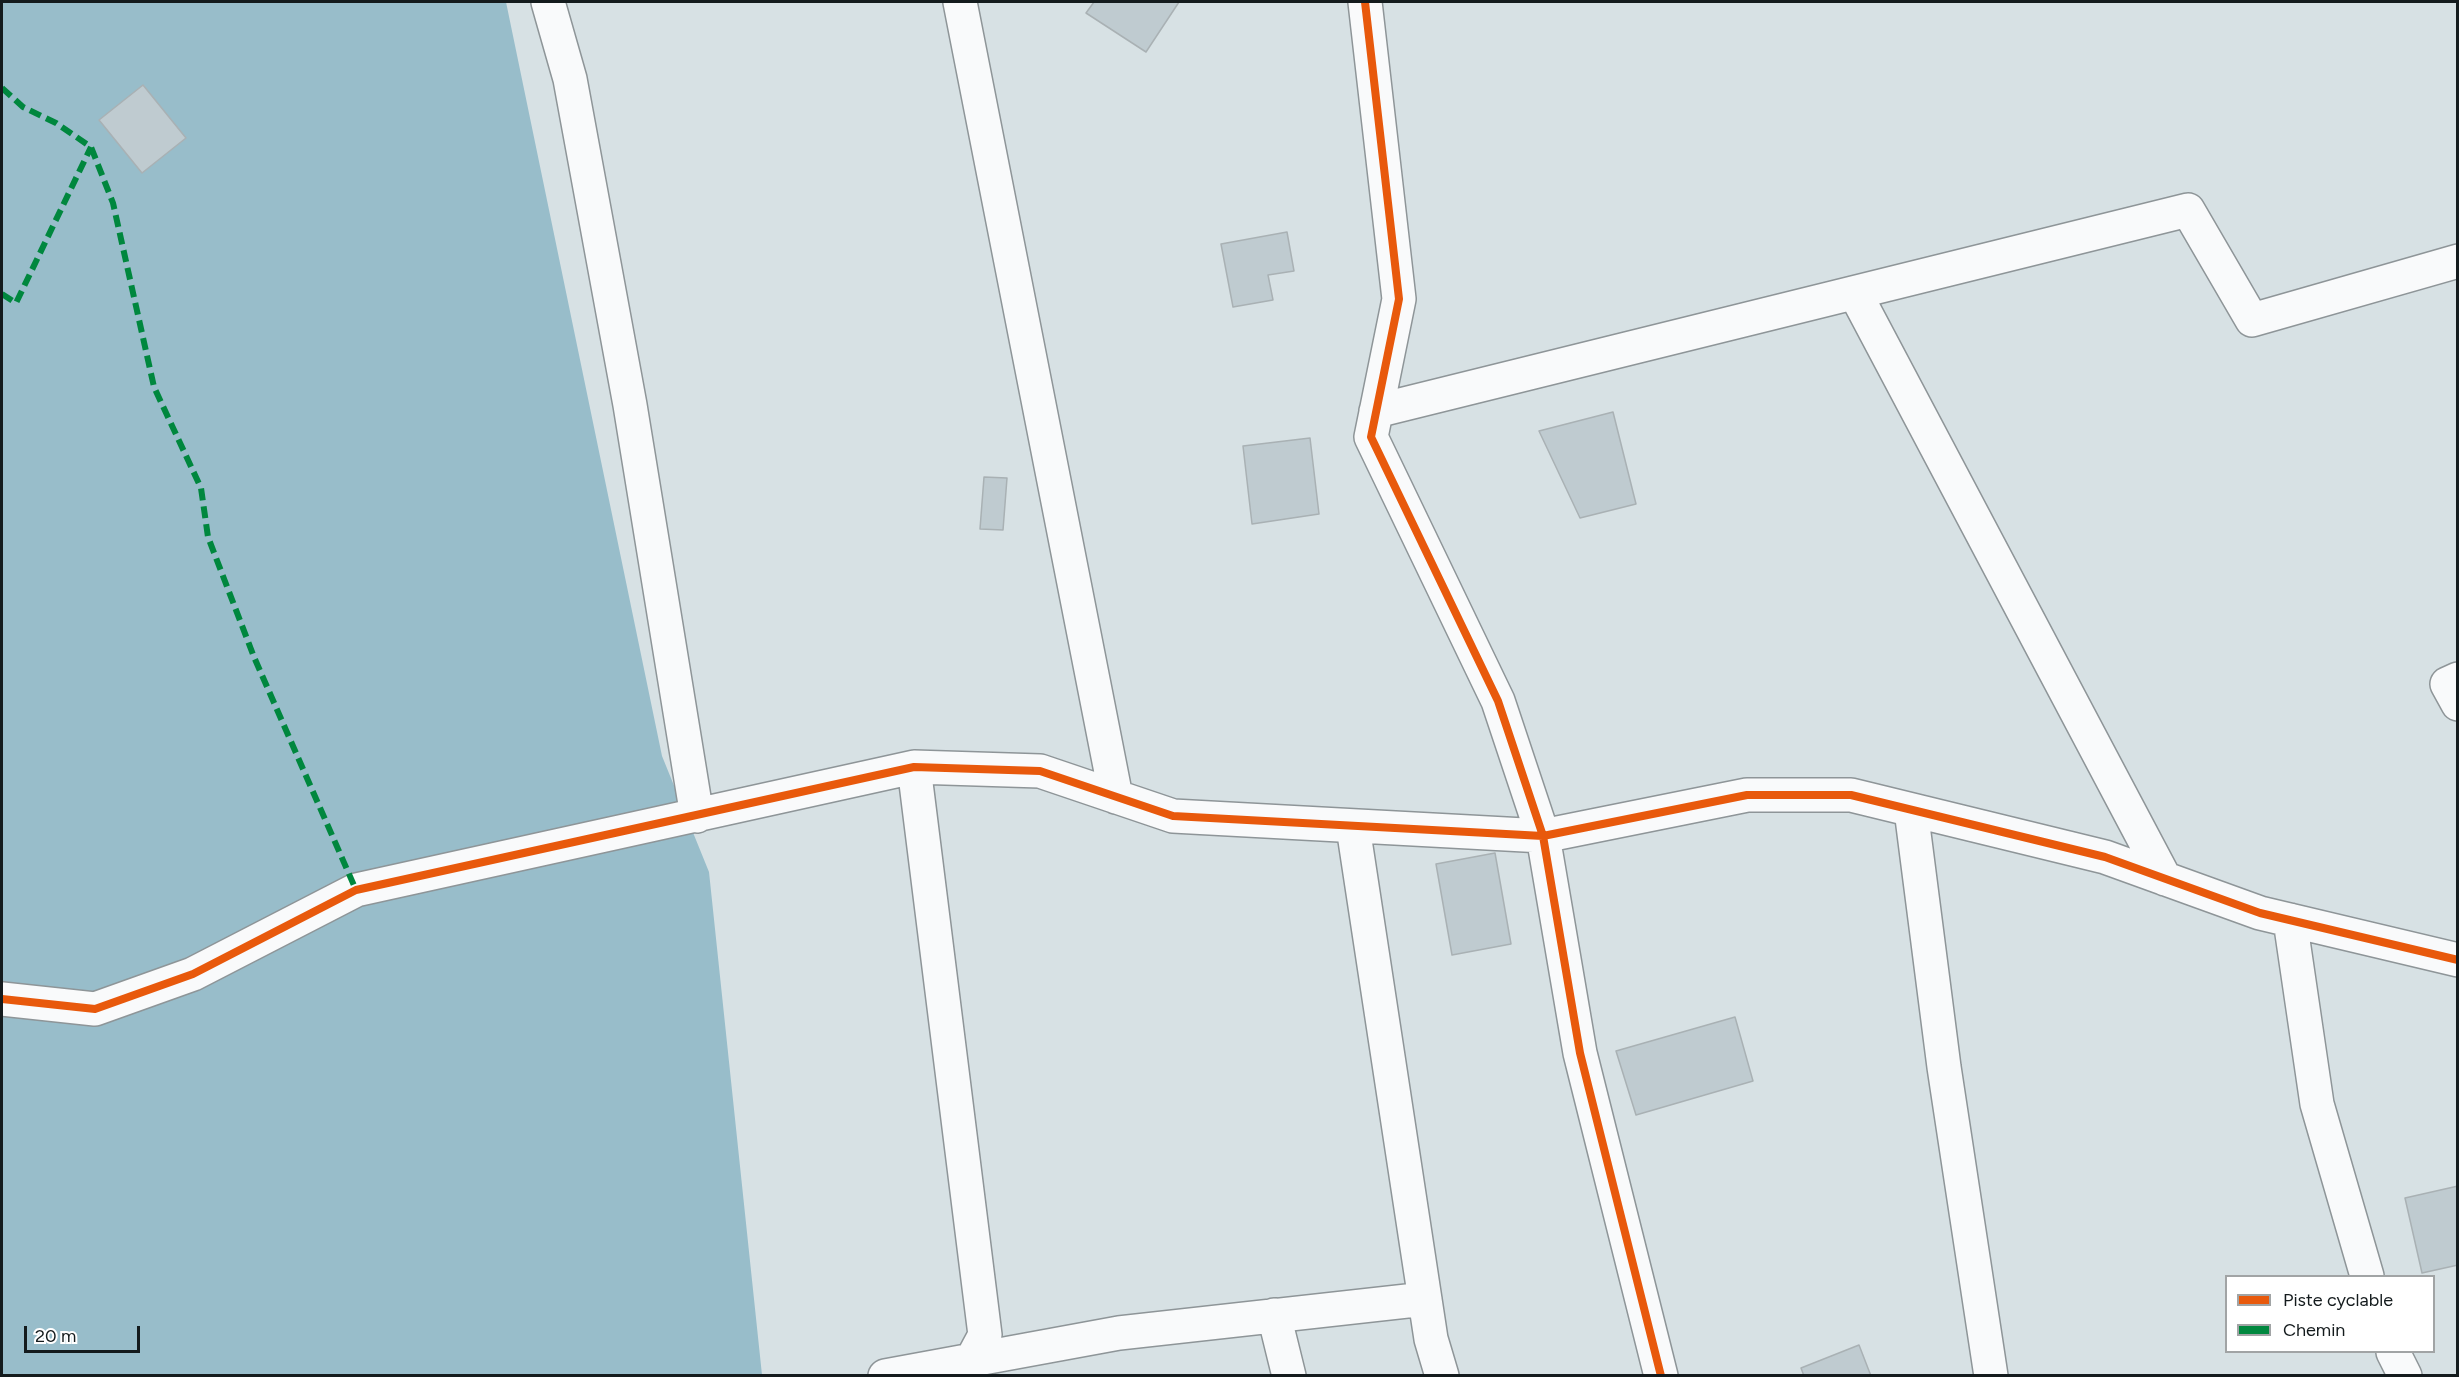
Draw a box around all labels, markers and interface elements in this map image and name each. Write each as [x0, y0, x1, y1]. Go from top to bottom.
legend [2225, 1275, 2435, 1353]
text: Piste cyclable [2283, 1289, 2393, 1311]
scale bar [27, 1314, 142, 1352]
text: Chemin [2283, 1319, 2345, 1341]
text: 20 m [35, 1325, 76, 1347]

